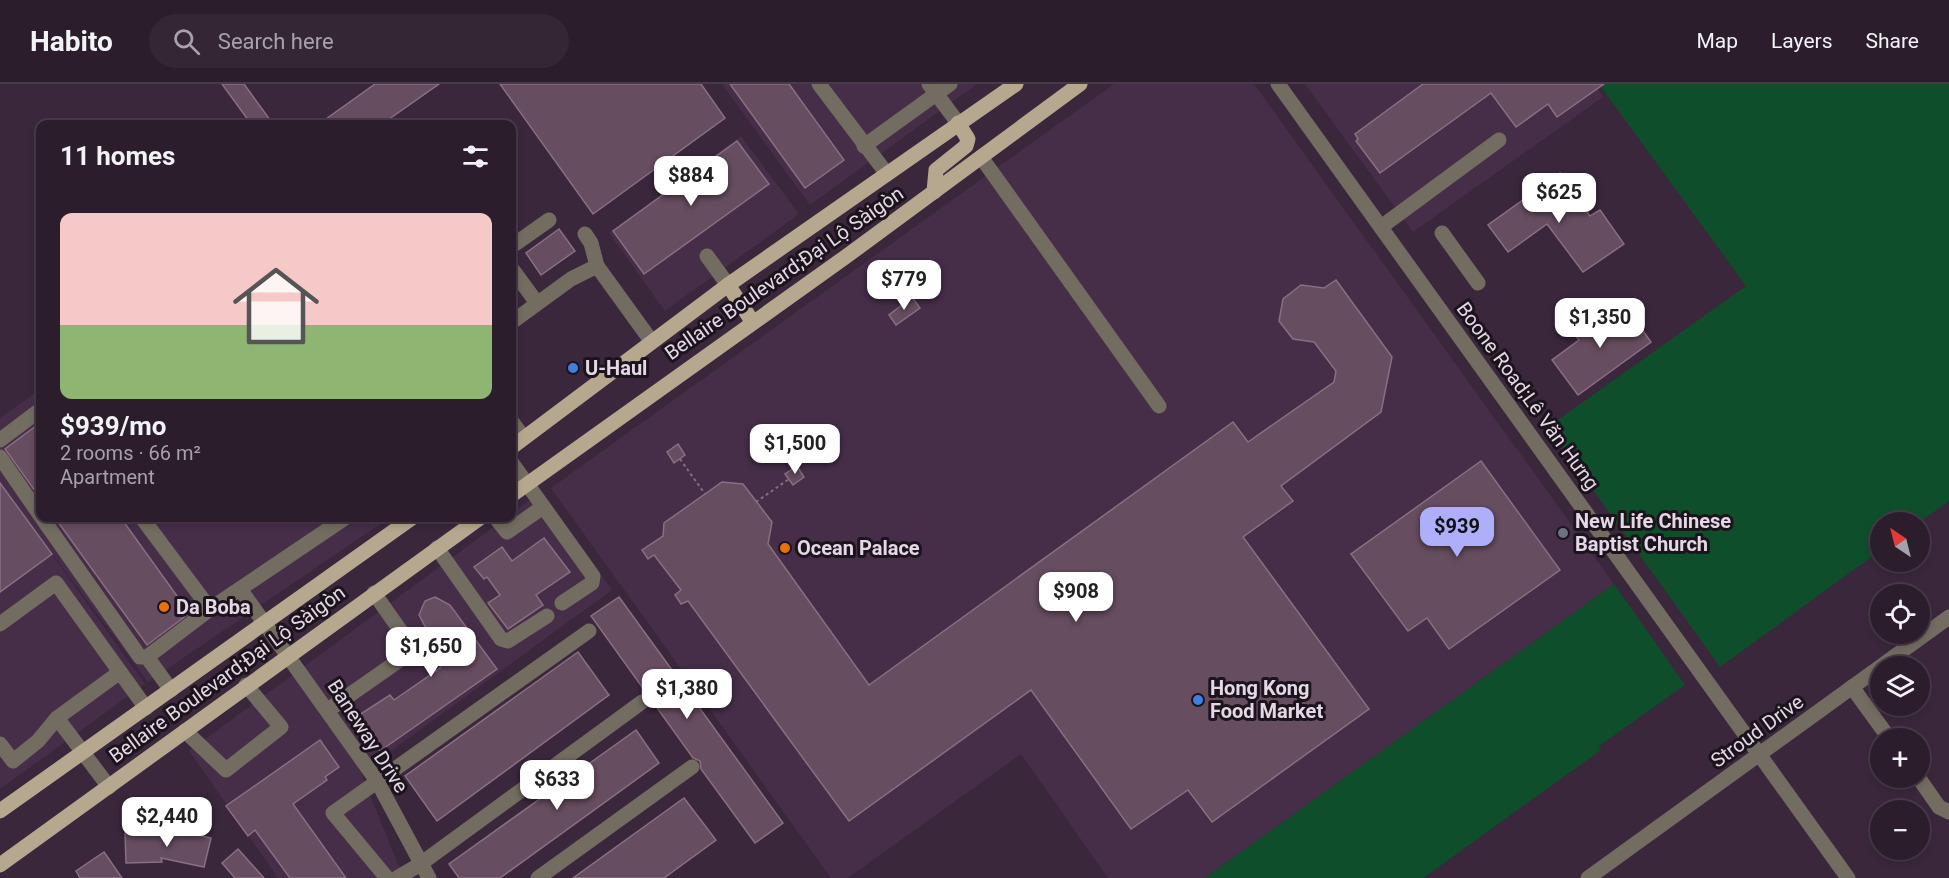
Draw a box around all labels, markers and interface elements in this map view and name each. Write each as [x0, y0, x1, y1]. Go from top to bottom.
search box [149, 14, 569, 68]
text: Habito [30, 25, 113, 58]
icon: search [170, 25, 203, 58]
text: Search here [218, 29, 334, 54]
text: Map [1696, 29, 1738, 53]
text: Layers [1771, 29, 1832, 53]
text: Share [1865, 29, 1919, 53]
icon: filters [459, 140, 492, 173]
text: 11 homes [60, 141, 175, 171]
pin: $884 [655, 156, 727, 207]
text: $884 [668, 163, 714, 187]
pin: $625 [1523, 173, 1595, 224]
text: $625 [1536, 180, 1582, 204]
street label: Bellaire Boulevard;Đại Lộ Sàigòn [660, 181, 908, 365]
icon: home [222, 252, 330, 360]
pin: $779 [868, 260, 940, 311]
text: $779 [881, 267, 927, 291]
street label: Boone Road;Lê Văn Hưng [1452, 297, 1604, 495]
pin: $1,350 [1551, 298, 1649, 349]
text: $1,350 [1569, 305, 1631, 329]
place label: U-Haul [585, 356, 647, 380]
marker: U-Haul [566, 361, 580, 375]
text: $939/mo [60, 411, 167, 441]
pin: $1,500 [746, 424, 844, 475]
text: $1,500 [764, 431, 826, 455]
text: 2 rooms · 66 m² [60, 441, 201, 465]
text: Apartment [60, 465, 155, 489]
pin: $939 [1421, 507, 1493, 558]
place label: New Life Chinese Baptist Church [1575, 509, 1731, 556]
north arrow [1870, 512, 1930, 572]
map controls [1870, 512, 1930, 860]
text: $939 [1434, 514, 1480, 538]
marker: New Life Chinese Baptist Church [1556, 526, 1570, 540]
place label: Ocean Palace [797, 536, 920, 560]
marker: Ocean Palace [778, 541, 792, 555]
pin: $908 [1040, 572, 1112, 623]
text: $908 [1053, 579, 1099, 603]
street label: Bellaire Boulevard;Đại Lộ Sàigòn [104, 580, 350, 768]
button: locate [1870, 584, 1930, 644]
place label: Da Boba [176, 595, 251, 619]
marker: Da Boba [157, 600, 171, 614]
pin: $1,650 [382, 627, 480, 678]
text: $1,650 [400, 634, 462, 658]
button: layers [1870, 656, 1930, 716]
pin: $1,380 [638, 669, 736, 720]
street label: Baneway Drive [323, 675, 413, 797]
text: $1,380 [656, 676, 718, 700]
place label: Hong Kong Food Market [1210, 676, 1323, 723]
street label: Stroud Drive [1706, 689, 1808, 773]
marker: Hong Kong Food Market [1191, 693, 1205, 707]
button: + [1870, 728, 1930, 788]
pin: $633 [521, 760, 593, 811]
text: $633 [534, 767, 580, 791]
pin: $2,440 [118, 797, 216, 848]
button: − [1870, 800, 1930, 860]
text: $2,440 [136, 804, 198, 828]

